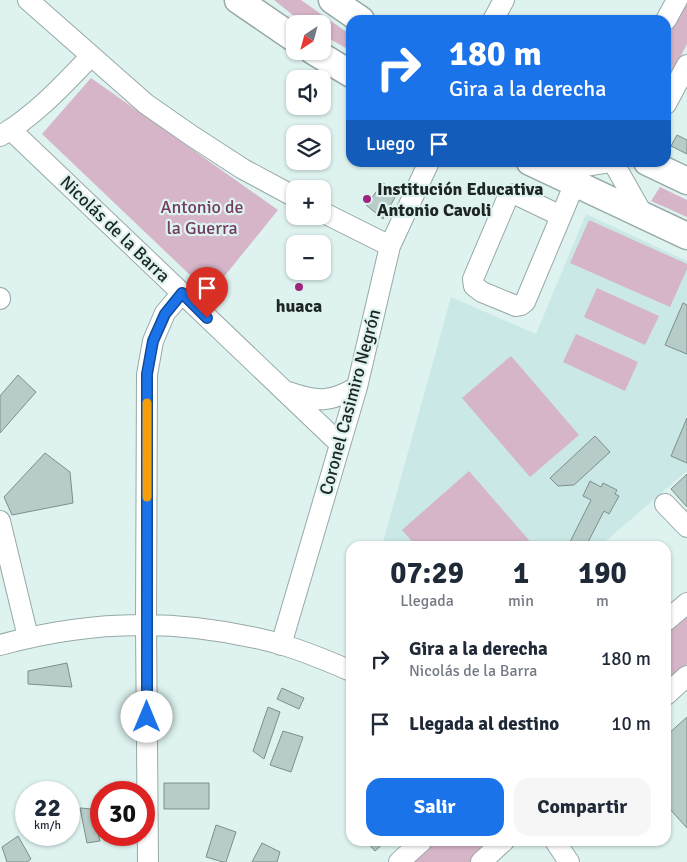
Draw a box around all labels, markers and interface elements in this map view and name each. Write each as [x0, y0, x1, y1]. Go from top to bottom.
north arrow [286, 15, 331, 60]
map controls [286, 15, 331, 280]
text: 180 m [449, 32, 542, 75]
icon: right [366, 35, 431, 100]
button: sound [286, 70, 331, 115]
text: Gira a la derecha [449, 75, 606, 102]
button: layers [286, 125, 331, 170]
icon: arrive [425, 130, 453, 158]
text: Luego [366, 132, 415, 156]
street label: Nicolás de la Barra [55, 171, 175, 287]
place label: Institución Educativa Antonio Cavoli [377, 178, 544, 221]
button: + [286, 180, 331, 225]
marker: Institución Educativa Antonio Cavoli [361, 193, 373, 205]
park label: Antonio de la Guerra [161, 196, 243, 239]
button: − [286, 235, 331, 280]
pin [186, 267, 228, 318]
icon: arrive [193, 274, 221, 302]
marker: huaca [293, 281, 305, 293]
place label: huaca [276, 295, 322, 317]
street label: Coronel Casimiro Negrón [315, 307, 385, 497]
text: 07:29 [390, 555, 464, 592]
text: 1 [513, 555, 529, 592]
text: 190 [578, 555, 627, 592]
text: Llegada [400, 591, 454, 611]
text: min [508, 591, 534, 611]
text: m [596, 591, 609, 611]
text: Gira a la derecha [409, 637, 548, 661]
icon: right [366, 645, 394, 673]
text: 180 m [601, 647, 651, 671]
text: Nicolás de la Barra [409, 661, 537, 681]
position arrow [120, 690, 172, 742]
icon: arrive [366, 710, 394, 738]
text: Llegada al destino [409, 712, 559, 736]
text: 10 m [611, 712, 651, 736]
button: Salir [366, 778, 504, 836]
button: Compartir [514, 778, 651, 836]
speed limit sign: 30 [90, 781, 155, 846]
text: 22 [34, 792, 61, 823]
text: km/h [34, 818, 61, 833]

